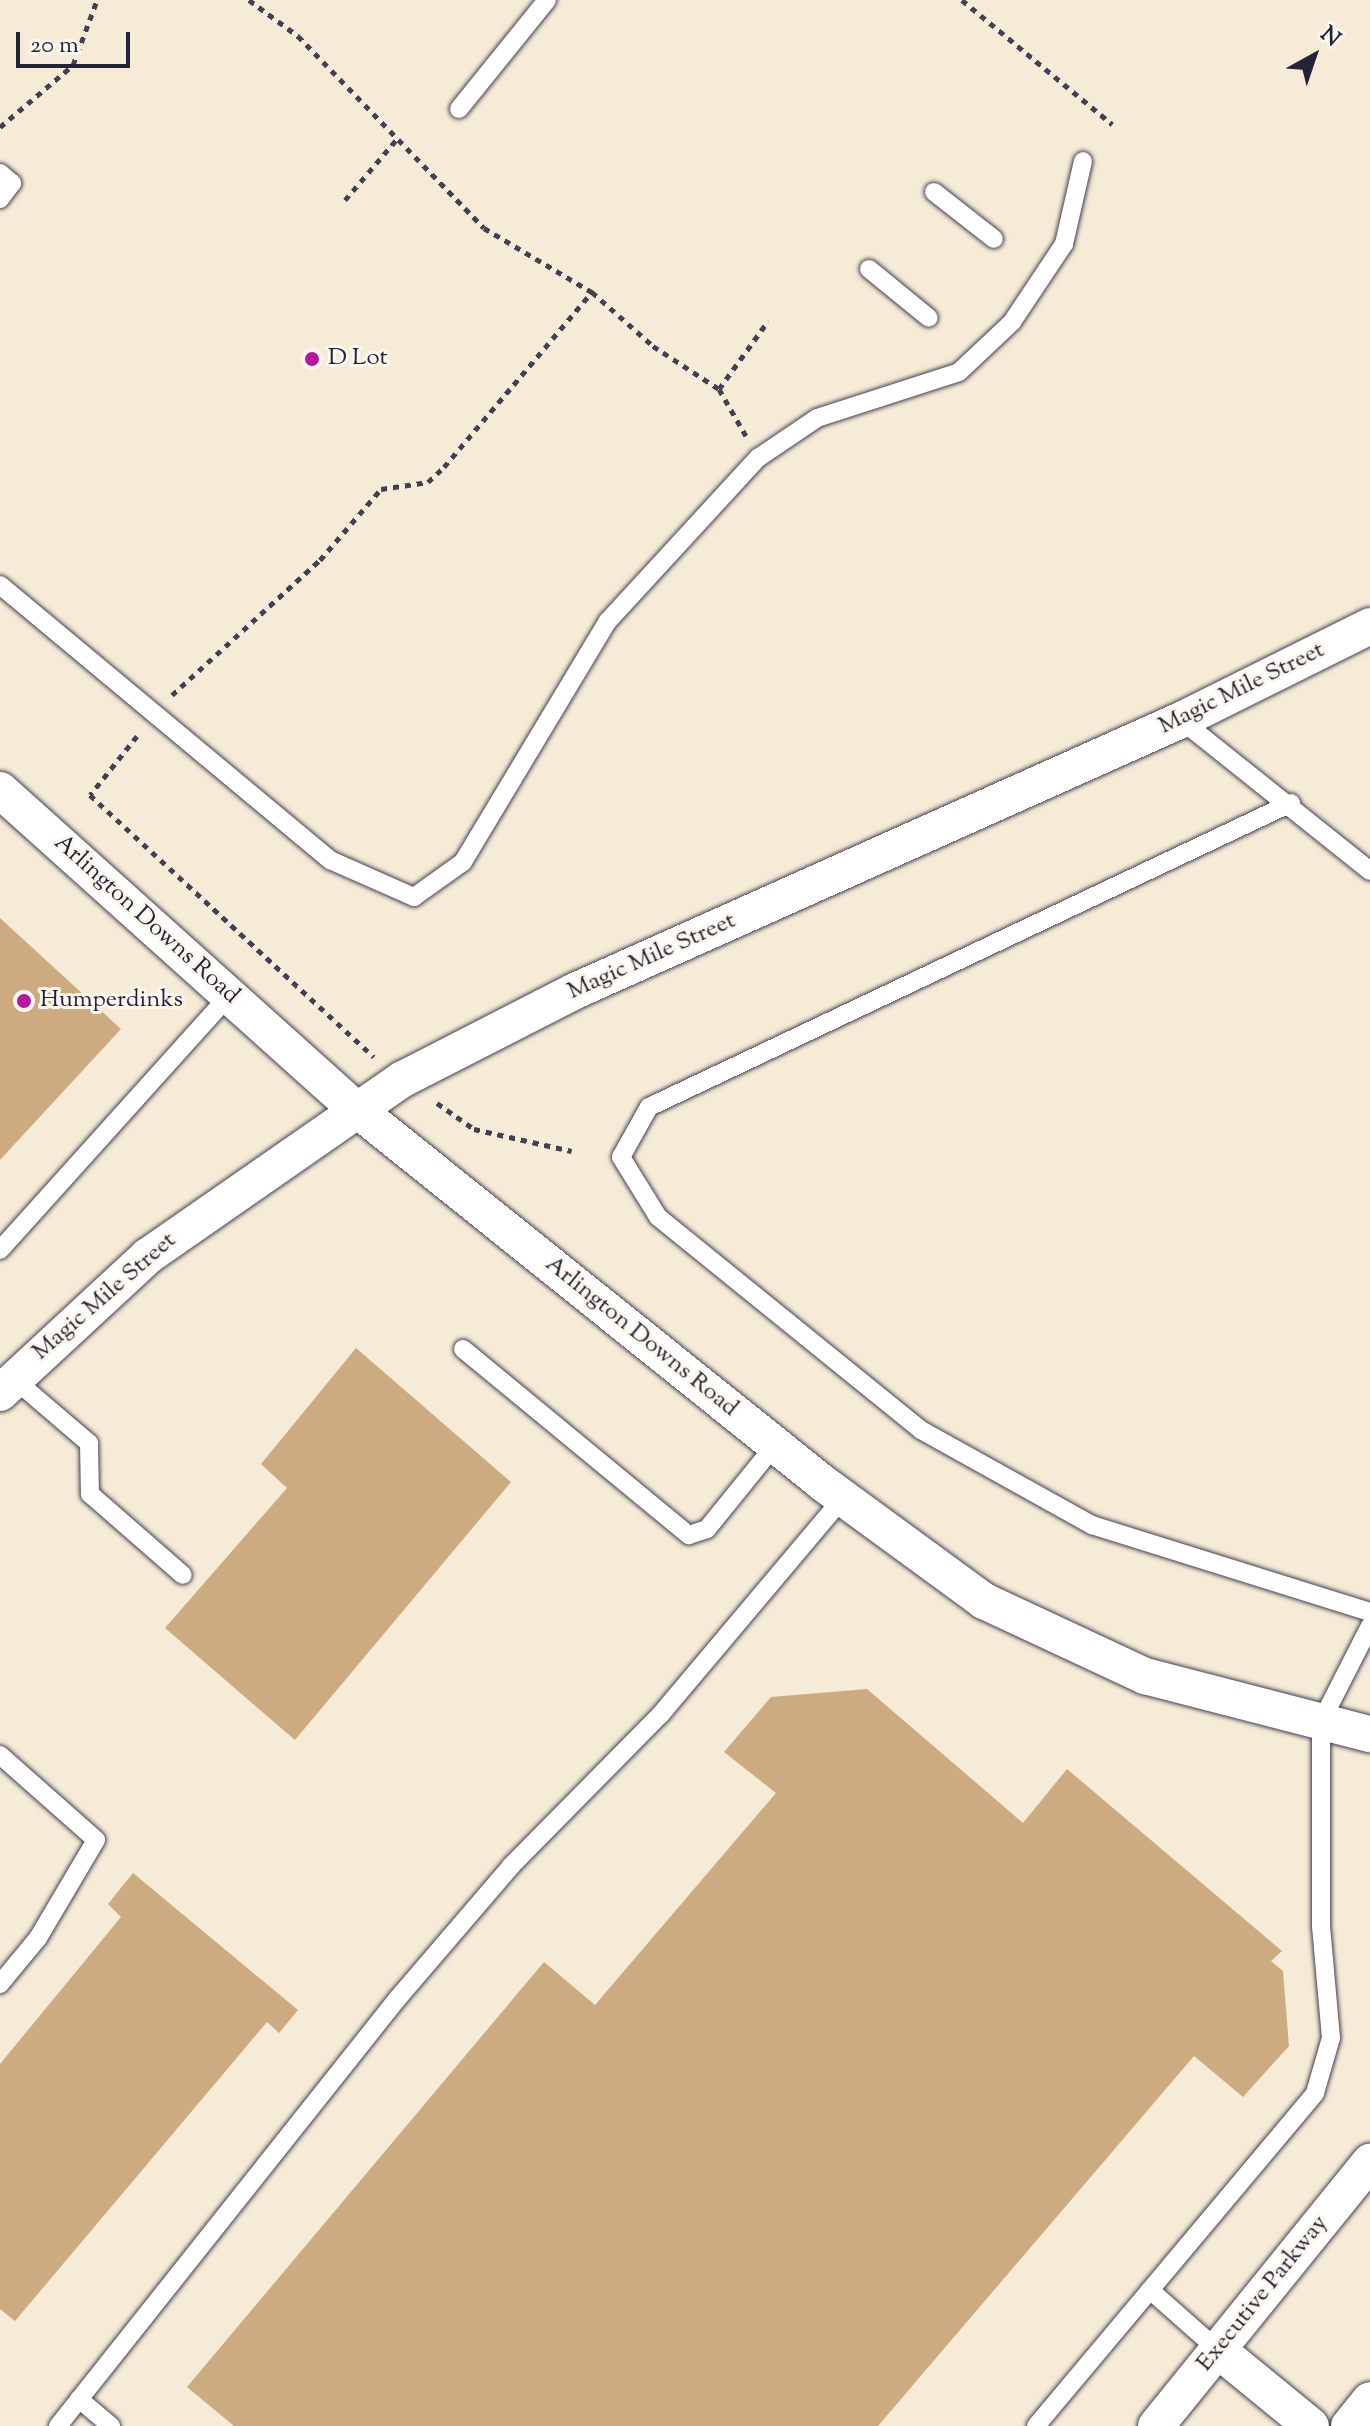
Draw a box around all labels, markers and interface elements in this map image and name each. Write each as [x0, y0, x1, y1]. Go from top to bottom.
scale bar [20, 16, 134, 66]
north arrow [1274, 16, 1354, 96]
text: N [1312, 20, 1346, 56]
text: 20 m [30, 29, 79, 63]
place label: D Lot [328, 345, 388, 373]
marker: D Lot [303, 350, 321, 368]
street label: Magic Mile Street [1154, 636, 1330, 742]
street label: Arlington Downs Road [47, 829, 245, 1011]
street label: Magic Mile Street [564, 907, 740, 1007]
place label: Humperdinks [40, 987, 183, 1015]
marker: Humperdinks [15, 992, 33, 1010]
street label: Magic Mile Street [27, 1227, 183, 1367]
street label: Arlington Downs Road [539, 1250, 743, 1424]
street label: Executive Parkway [1191, 2210, 1335, 2378]

